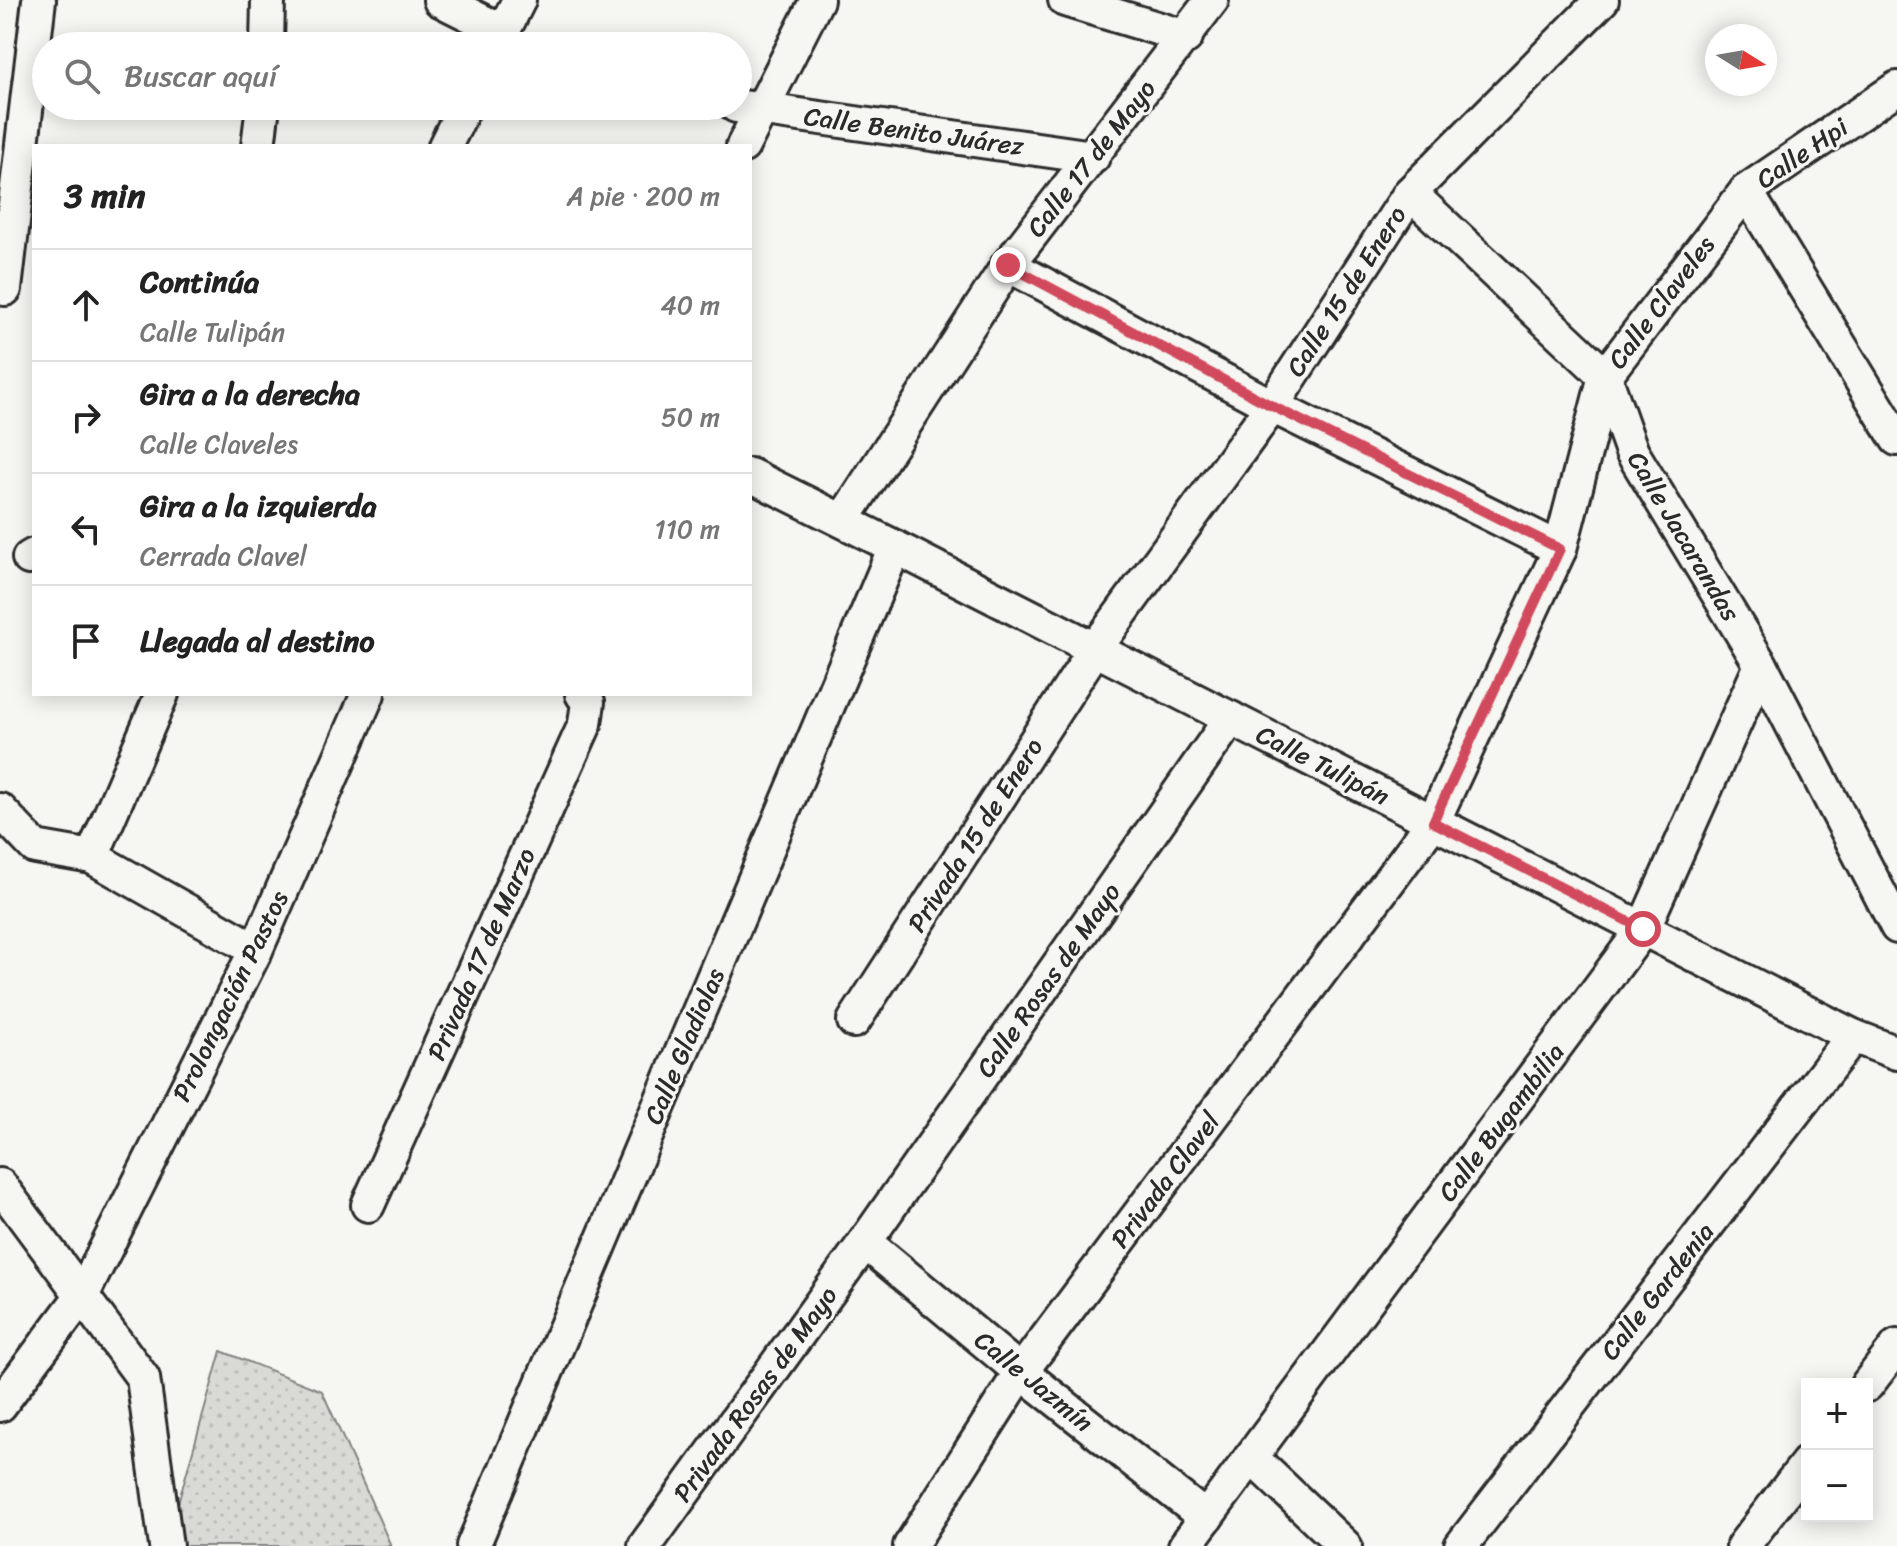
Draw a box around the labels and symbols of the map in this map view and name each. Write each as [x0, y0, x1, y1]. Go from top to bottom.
north arrow [1705, 24, 1777, 96]
street label: Calle 17 de Mayo [1014, 69, 1168, 247]
street label: Calle Benito Juárez [801, 93, 1028, 169]
street label: Calle Hpi [1746, 105, 1858, 201]
street label: Calle 15 de Enero [1273, 196, 1419, 386]
street label: Calle Claveles [1595, 225, 1727, 379]
route end [990, 247, 1026, 283]
street label: Calle Jacarandas [1615, 442, 1754, 631]
street label: Calle Tulipán [1248, 712, 1398, 818]
street label: Privada 15 de Enero [894, 728, 1056, 942]
street label: Privada 17 de Marzo [413, 840, 549, 1068]
street label: Calle Rosas de Mayo [963, 873, 1133, 1087]
street label: Prolongación Pastos [159, 882, 301, 1110]
route start [1625, 911, 1661, 947]
street label: Calle Gladiolas [630, 960, 738, 1131]
street label: Calle Bugambilia [1426, 1032, 1576, 1212]
street label: Privada Clavel [1098, 1101, 1232, 1258]
street label: Calle Gardenia [1588, 1212, 1726, 1370]
street label: Privada Rosas de Mayo [660, 1276, 850, 1512]
street label: Calle Jazmín [964, 1318, 1104, 1444]

